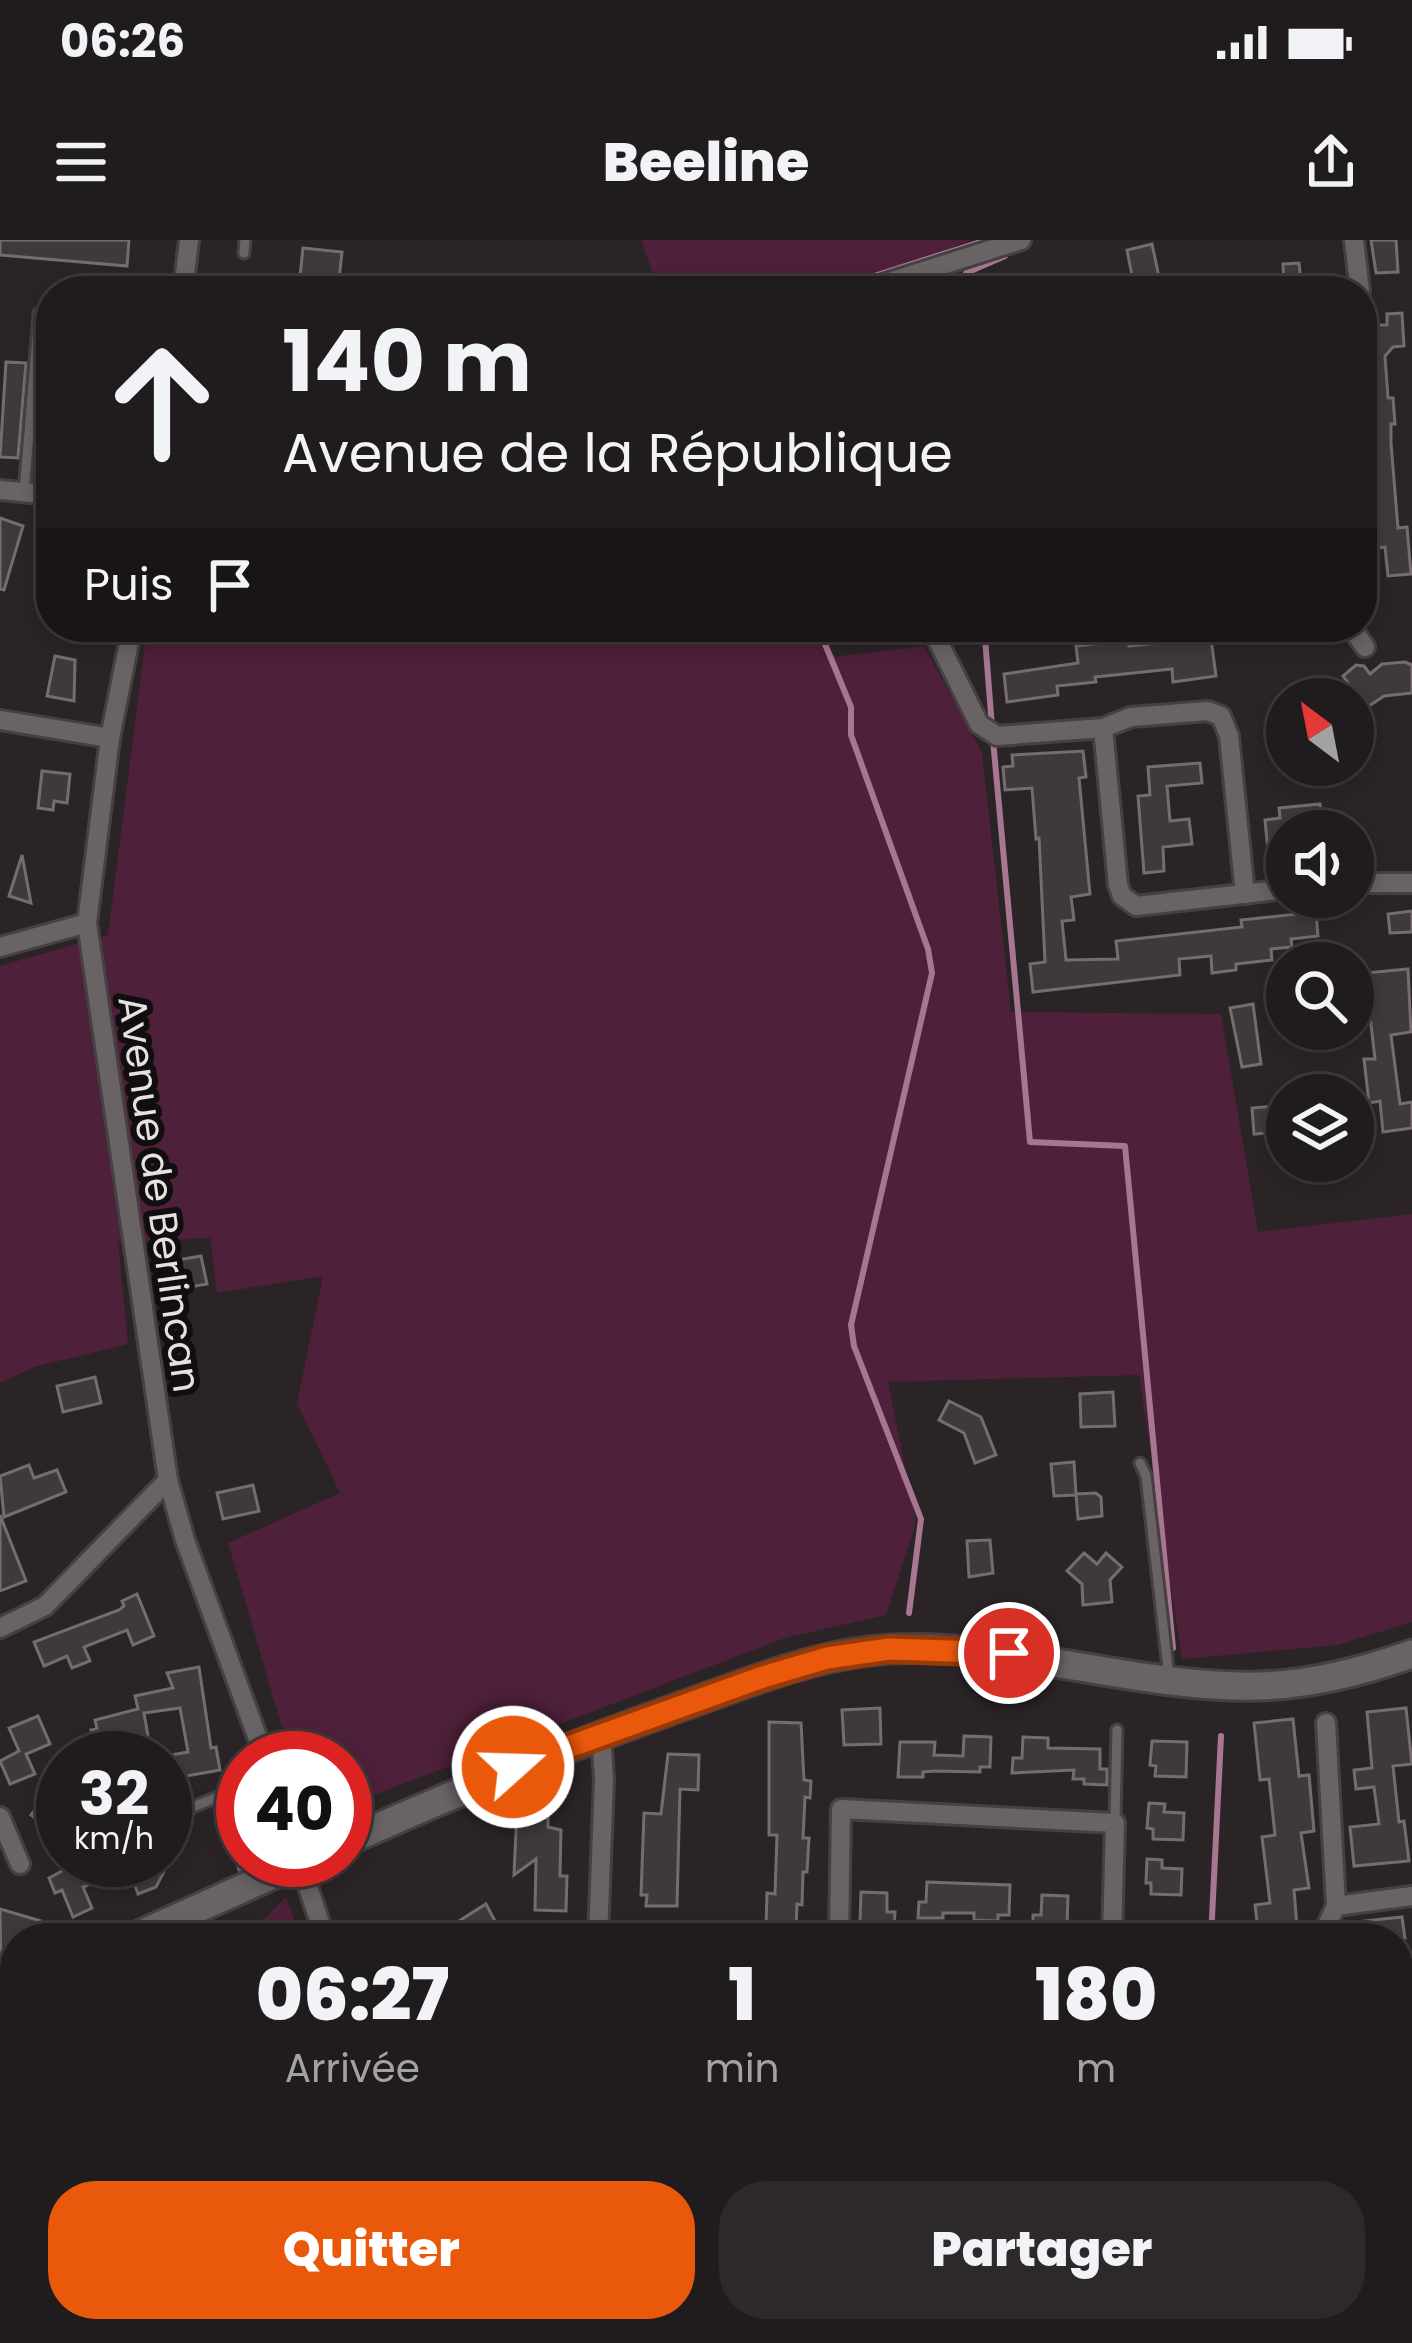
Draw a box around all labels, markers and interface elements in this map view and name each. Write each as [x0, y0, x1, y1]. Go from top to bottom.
text: 06:26 [60, 10, 185, 73]
text: Beeline [603, 124, 809, 200]
icon: menu [48, 129, 114, 195]
icon: share [1298, 129, 1364, 195]
text: 140 m [282, 303, 532, 420]
icon: ahead [84, 324, 240, 480]
text: Avenue de la République [282, 415, 953, 491]
icon: arrive [197, 552, 263, 618]
text: Puis [84, 553, 173, 616]
north arrow [1266, 678, 1374, 786]
map controls [1266, 678, 1374, 1182]
button: sound [1266, 810, 1374, 918]
button: search [1266, 942, 1374, 1050]
street label: Avenue de Berlincan [104, 992, 215, 1396]
button: layers [1266, 1074, 1374, 1182]
pin [958, 1602, 1060, 1704]
icon: arrive [976, 1620, 1042, 1686]
position arrow [450, 1704, 576, 1830]
speed limit sign: 40 [216, 1731, 372, 1887]
text: 32 [79, 1752, 149, 1836]
text: km/h [74, 1817, 154, 1860]
text: 06:27 [256, 1944, 449, 2045]
text: 1 [728, 1944, 756, 2045]
text: 180 [1035, 1944, 1157, 2045]
text: Arrivée [285, 2041, 420, 2096]
text: min [705, 2041, 779, 2096]
text: m [1076, 2041, 1116, 2096]
button: Quitter [48, 2181, 695, 2319]
button: Partager [719, 2181, 1365, 2319]

